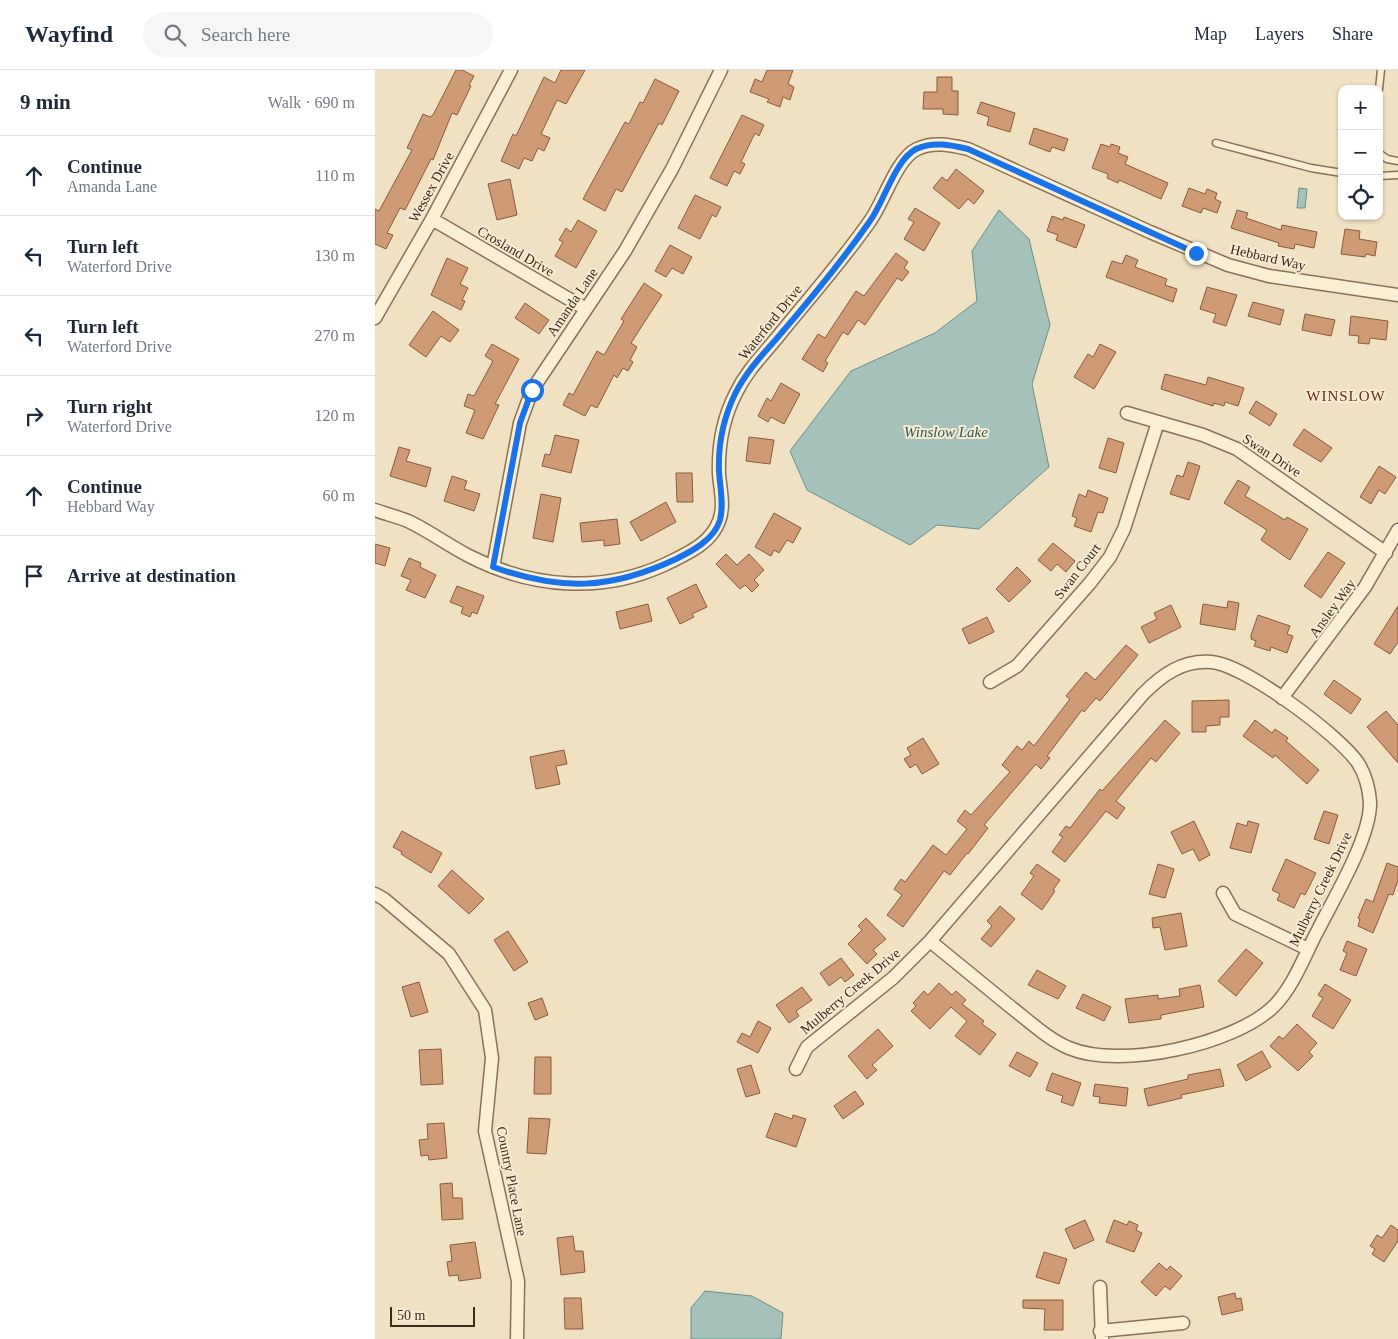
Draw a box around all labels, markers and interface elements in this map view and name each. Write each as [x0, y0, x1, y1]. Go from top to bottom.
search box [143, 12, 493, 57]
text: Wayfind [25, 21, 113, 47]
icon: search [161, 21, 189, 49]
text: Search here [201, 24, 290, 45]
text: Map [1194, 24, 1227, 44]
text: Layers [1255, 24, 1304, 44]
text: Share [1332, 24, 1373, 44]
map controls [1338, 85, 1383, 220]
button: + [1338, 85, 1383, 130]
text: 9 min [20, 90, 71, 114]
text: Walk · 690 m [268, 94, 355, 111]
button: − [1338, 130, 1383, 175]
street label: Wessex Drive [406, 150, 457, 225]
text: Continue [67, 156, 142, 177]
icon: ahead [20, 162, 48, 190]
text: 110 m [315, 167, 355, 184]
button: locate [1338, 175, 1383, 220]
text: Amanda Lane [67, 178, 157, 195]
street label: Crosland Drive [475, 223, 557, 279]
text: Turn left [67, 236, 139, 257]
icon: left [20, 242, 48, 270]
route end [1185, 242, 1208, 265]
street label: Hebbard Way [1229, 242, 1307, 273]
text: 130 m [315, 247, 355, 264]
text: Waterford Drive [67, 258, 172, 275]
street label: Amanda Lane [544, 265, 601, 339]
street label: Waterford Drive [736, 282, 805, 363]
text: Turn left [67, 316, 139, 337]
icon: left [20, 322, 48, 350]
text: 270 m [315, 327, 355, 344]
text: Waterford Drive [67, 338, 172, 355]
route start [521, 379, 544, 402]
district label: WINSLOW [1306, 388, 1386, 404]
text: Turn right [67, 396, 152, 417]
icon: right [20, 402, 48, 430]
text: 120 m [315, 407, 355, 424]
text: Waterford Drive [67, 418, 172, 435]
water label: Winslow Lake [904, 424, 988, 440]
street label: Swan Drive [1240, 431, 1304, 480]
text: Continue [67, 476, 142, 497]
icon: ahead [20, 482, 48, 510]
text: 60 m [323, 487, 355, 504]
text: Hebbard Way [67, 498, 155, 515]
street label: Swan Court [1051, 540, 1104, 602]
icon: arrive [20, 562, 48, 590]
text: Arrive at destination [67, 565, 236, 586]
street label: Ansley Way [1306, 576, 1359, 640]
street label: Mulberry Creek Drive [1286, 830, 1355, 949]
street label: Mulberry Creek Drive [798, 945, 903, 1037]
street label: Country Place Lane [494, 1125, 529, 1237]
scale bar [390, 1304, 475, 1327]
text: 50 m [397, 1308, 425, 1323]

